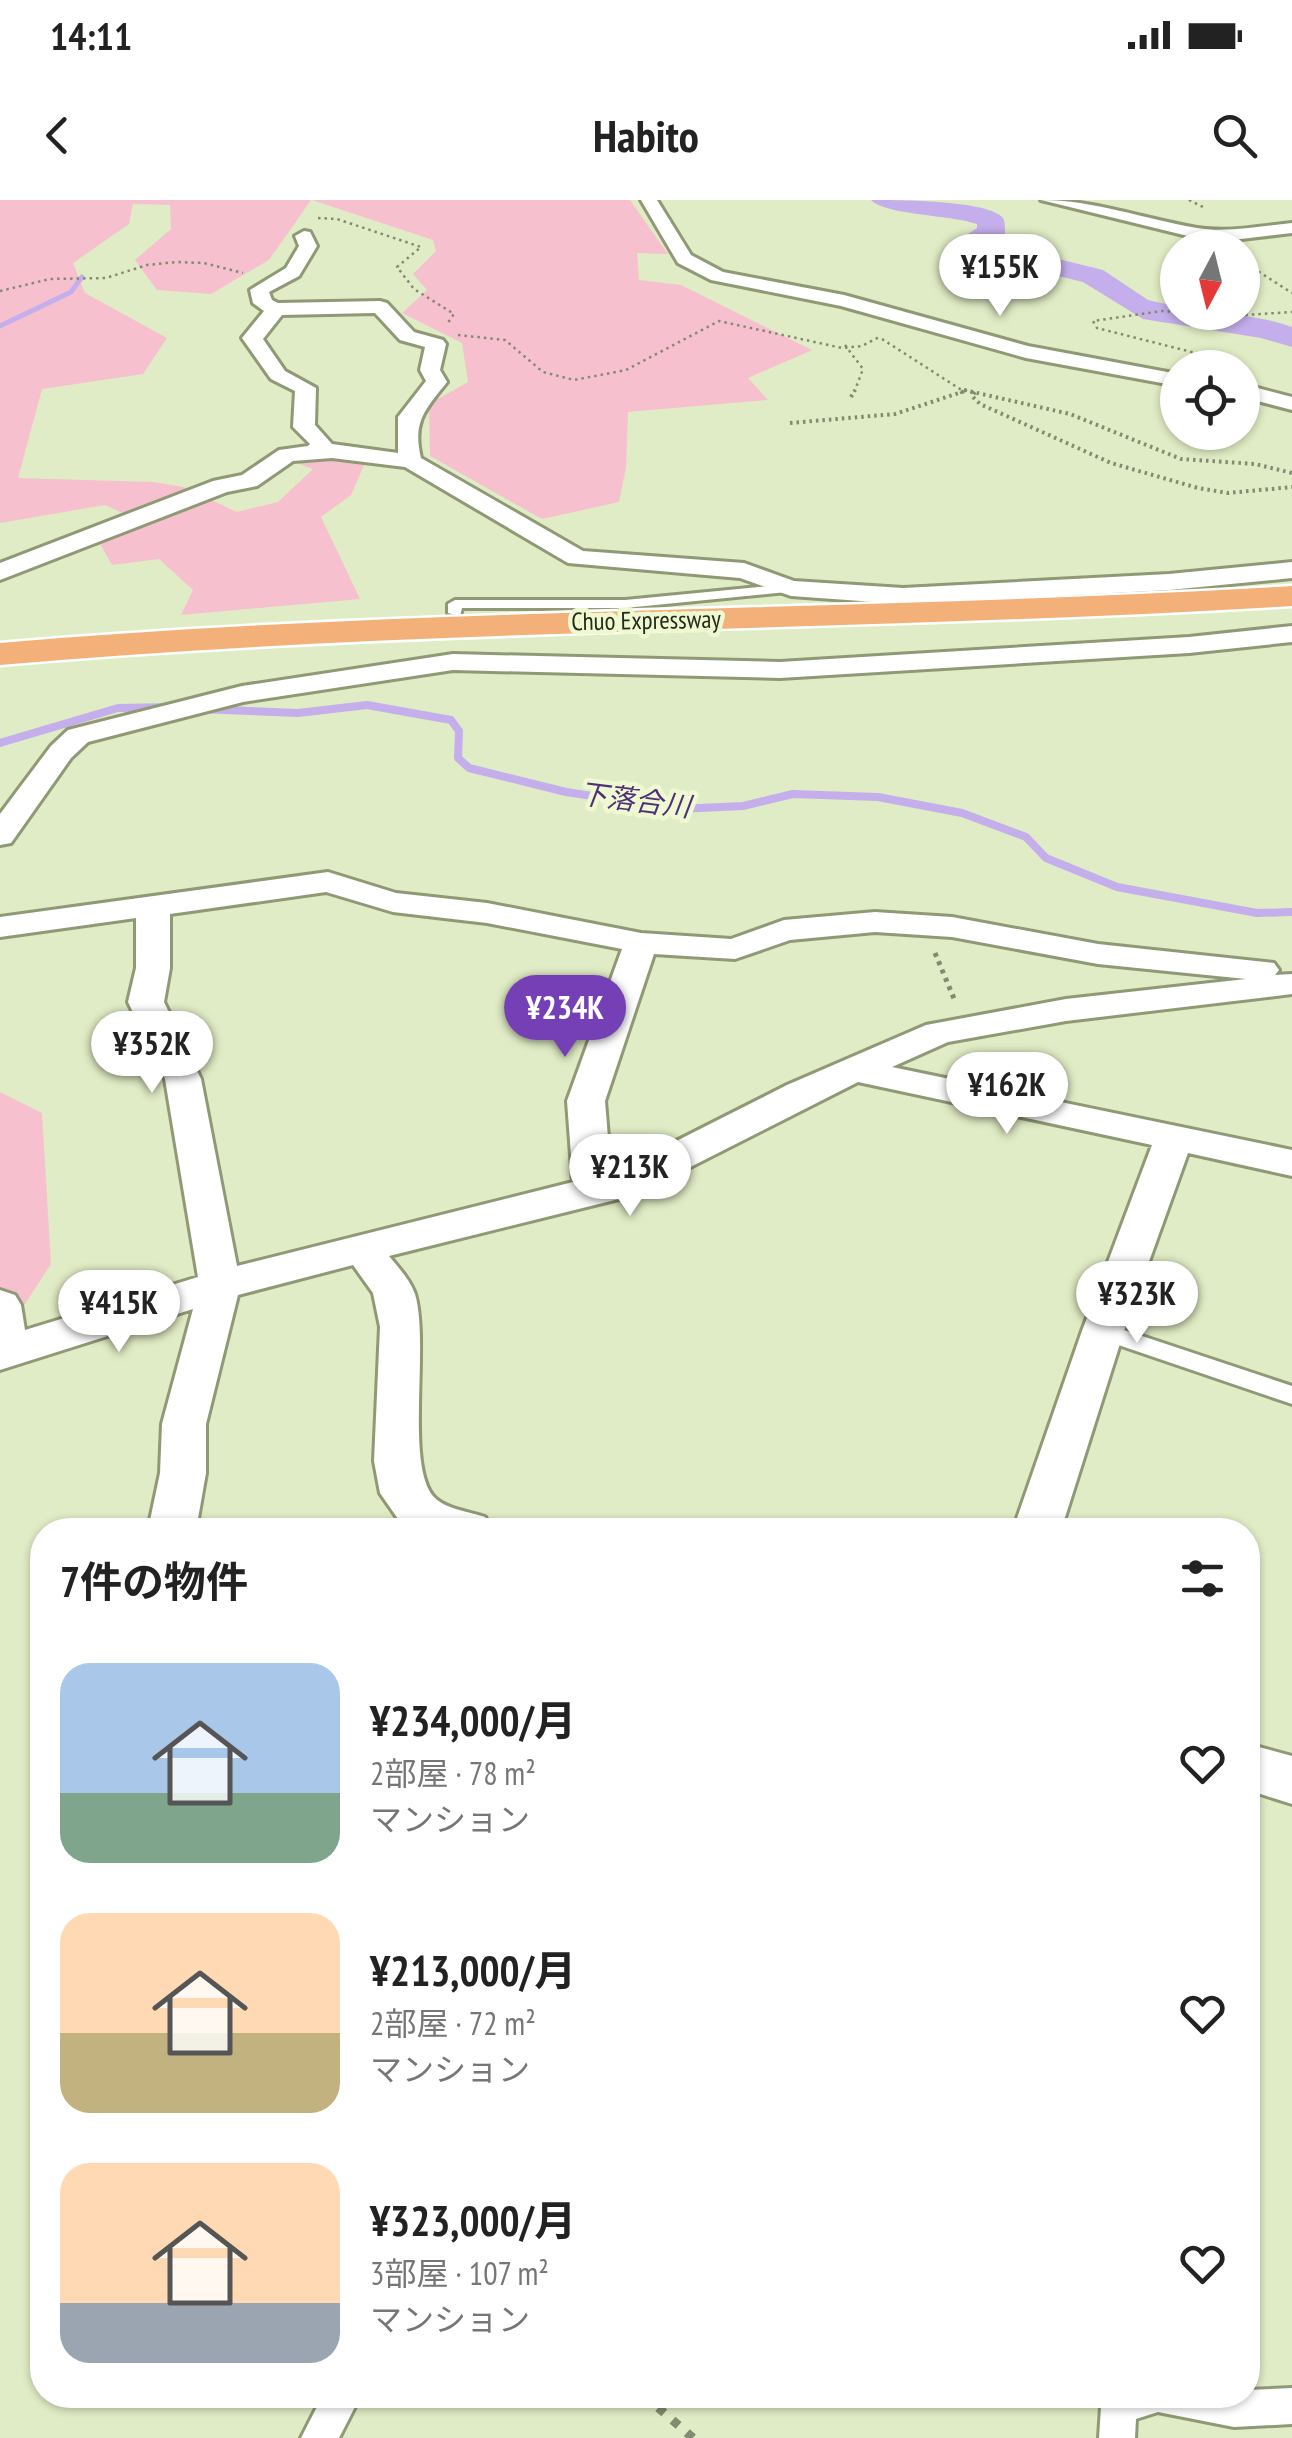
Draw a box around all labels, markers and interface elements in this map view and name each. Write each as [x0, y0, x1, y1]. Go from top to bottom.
text: 14:11 [50, 11, 132, 60]
text: Habito [593, 106, 699, 164]
icon: back [30, 108, 85, 163]
icon: search [1207, 108, 1262, 163]
north arrow [1160, 230, 1260, 330]
map controls [1160, 230, 1260, 450]
pin: ¥155K [930, 234, 1070, 319]
text: ¥155K [961, 245, 1039, 287]
button: locate [1160, 350, 1260, 450]
street label: Chuo Expressway [571, 603, 722, 637]
water label: 下落合川 [577, 774, 696, 825]
pin: ¥234K [495, 975, 635, 1060]
text: ¥234K [526, 986, 604, 1028]
pin: ¥352K [82, 1011, 222, 1096]
text: ¥352K [113, 1022, 191, 1064]
pin: ¥162K [937, 1052, 1077, 1137]
text: ¥162K [968, 1063, 1046, 1105]
pin: ¥213K [560, 1134, 700, 1219]
text: ¥213K [591, 1145, 669, 1187]
pin: ¥323K [1067, 1261, 1207, 1346]
pin: ¥415K [49, 1270, 189, 1355]
text: ¥323K [1098, 1272, 1176, 1314]
text: ¥415K [80, 1281, 158, 1323]
icon: filters [1175, 1551, 1230, 1606]
text: 7件の物件 [60, 1554, 248, 1609]
text: ¥234,000/月 [370, 1693, 576, 1748]
icon: home [140, 1703, 260, 1823]
icon: heart [1175, 1736, 1230, 1791]
text: 2部屋 · 78 m² [370, 1752, 536, 1794]
text: マンション [370, 1798, 530, 1840]
text: ¥213,000/月 [370, 1943, 576, 1998]
icon: home [140, 1953, 260, 2073]
icon: heart [1175, 1986, 1230, 2041]
text: 2部屋 · 72 m² [370, 2002, 536, 2044]
text: マンション [370, 2048, 530, 2090]
text: ¥323,000/月 [370, 2193, 576, 2248]
icon: home [140, 2203, 260, 2323]
icon: heart [1175, 2236, 1230, 2291]
text: 3部屋 · 107 m² [370, 2252, 549, 2294]
text: マンション [370, 2298, 530, 2340]

